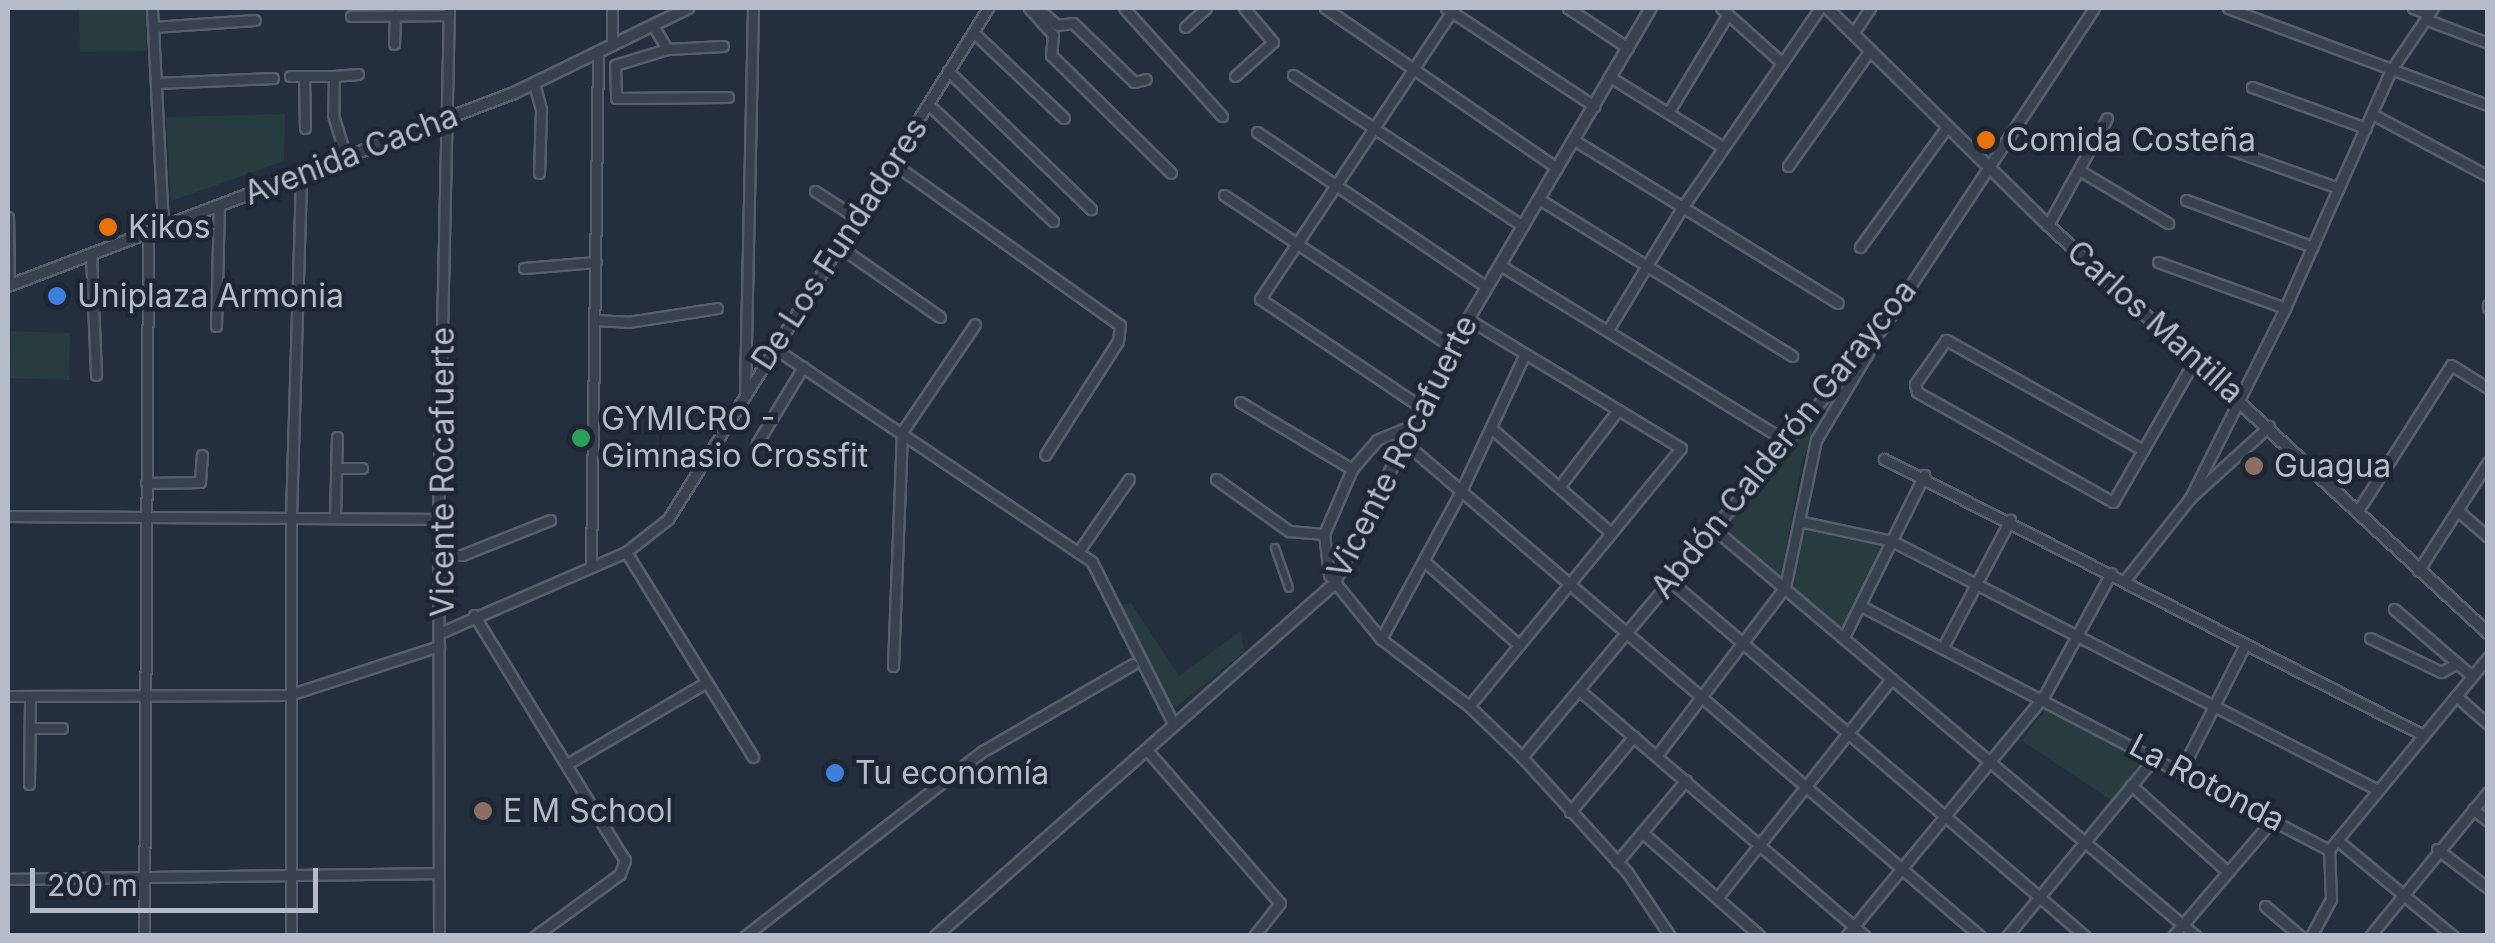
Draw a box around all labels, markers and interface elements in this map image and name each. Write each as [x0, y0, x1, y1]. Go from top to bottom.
street label: Avenida Cacha [239, 97, 463, 213]
street label: De Los Fundadores [744, 111, 936, 377]
place label: Comida Costeña [2006, 121, 2256, 159]
marker: Comida Costeña [1975, 129, 1997, 151]
place label: Kikos [128, 208, 211, 246]
marker: Kikos [97, 216, 119, 238]
street label: Carlos Mantilla [2059, 233, 2251, 411]
street label: Abdón Calderón Garaycoa [1644, 272, 1924, 606]
place label: Uniplaza Armonia [77, 277, 344, 315]
marker: Uniplaza Armonia [46, 285, 68, 307]
street label: Vicente Rocafuerte [1320, 309, 1486, 585]
street label: Vicente Rocafuerte [424, 327, 462, 617]
place label: GYMICRO - Gimnasio Crossfit [601, 401, 868, 476]
marker: GYMICRO - Gimnasio Crossfit [570, 427, 592, 449]
place label: Guagua [2274, 447, 2391, 485]
marker: Guagua [2243, 455, 2265, 477]
street label: La Rotonda [2123, 726, 2291, 840]
place label: Tu economía [855, 754, 1049, 792]
marker: Tu economía [824, 762, 846, 784]
place label: E M School [503, 792, 673, 830]
marker: E M School [472, 800, 494, 822]
scale bar [35, 848, 322, 910]
text: 200 m [47, 867, 138, 903]

